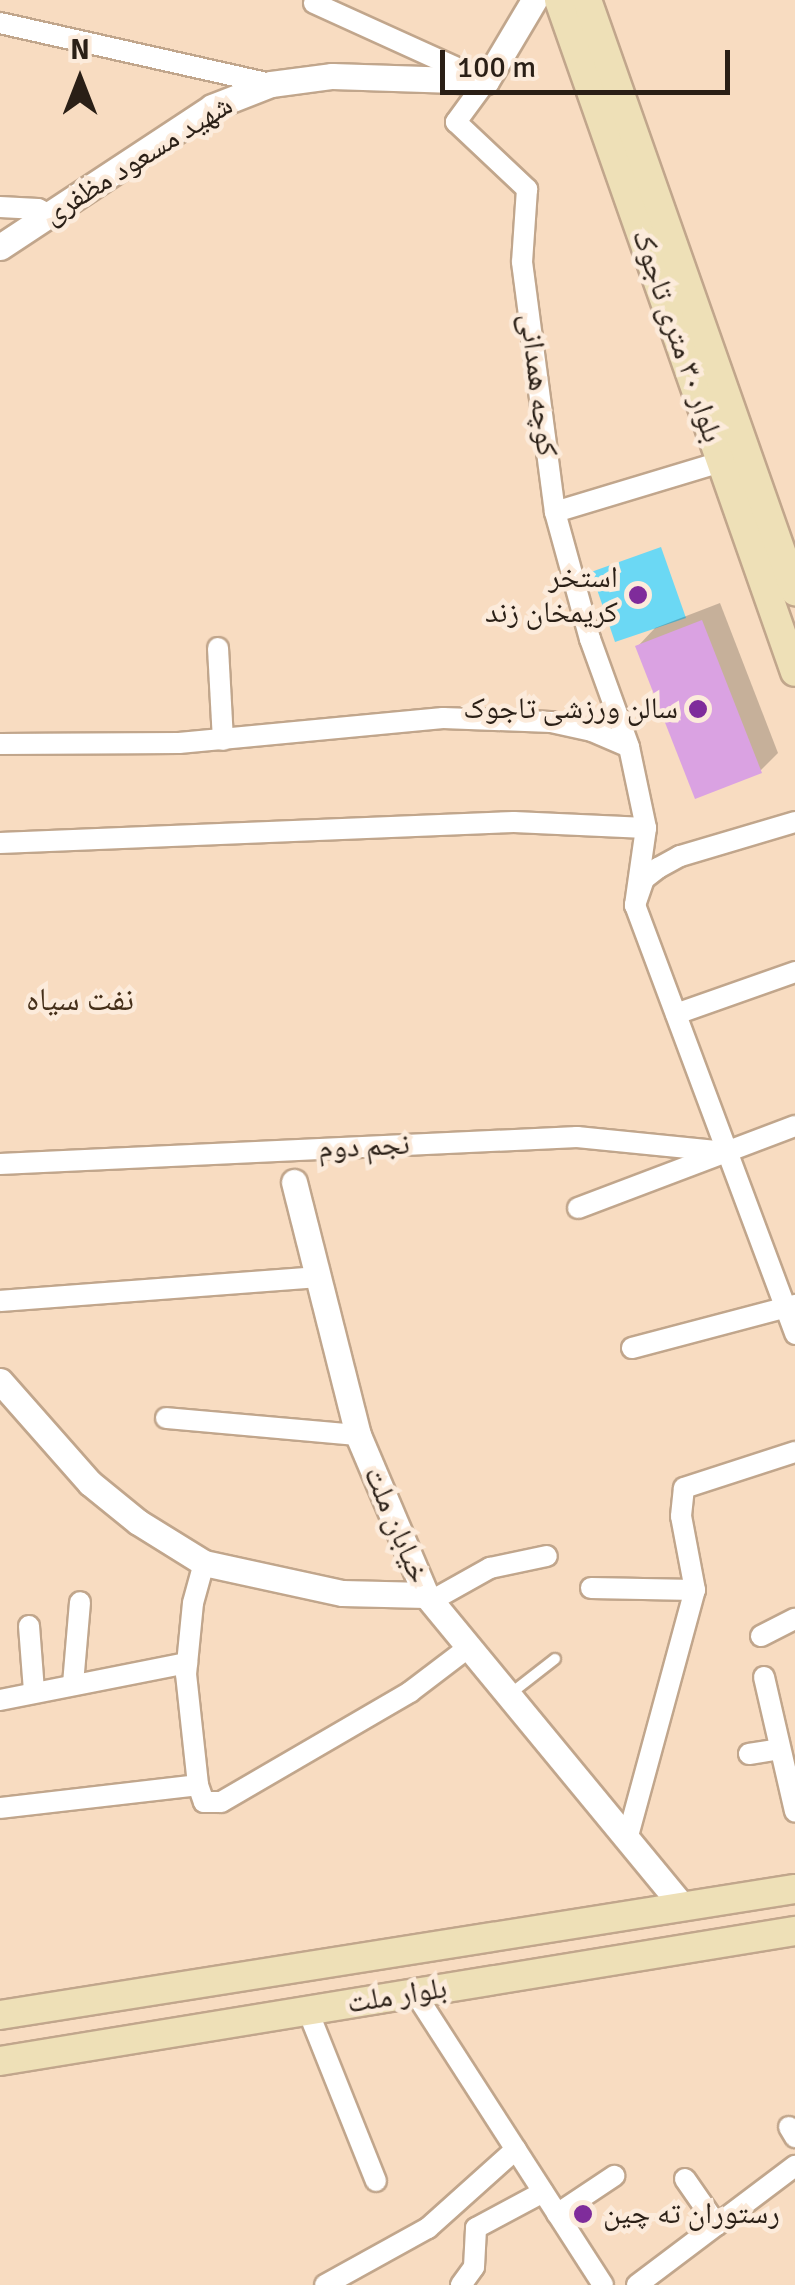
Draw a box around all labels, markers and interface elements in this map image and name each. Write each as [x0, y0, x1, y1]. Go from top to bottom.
north arrow [30, 30, 130, 130]
scale bar [445, 30, 735, 92]
text: N [70, 33, 90, 67]
text: 100 m [457, 49, 536, 86]
street label: شهید مسعود مظفری [37, 87, 239, 233]
street label: بلوار ۳۰ متری تاجوک [624, 225, 730, 447]
street label: کوچه همدانی [511, 312, 565, 458]
place label: استخر کریمخان زند [485, 560, 618, 630]
marker: استخر کریمخان زند [627, 584, 649, 606]
place label: سالن ورزشی تاجوک [463, 691, 678, 727]
marker: سالن ورزشی تاجوک [687, 698, 709, 720]
district label: نفت سیاه [26, 981, 134, 1019]
street label: نجم دوم [317, 1127, 411, 1167]
street label: خیابان ملت [355, 1461, 437, 1589]
street label: بلوار ملت [345, 1970, 449, 2022]
place label: رستوران ته چین [603, 2196, 780, 2232]
marker: رستوران ته چین [572, 2203, 594, 2225]

